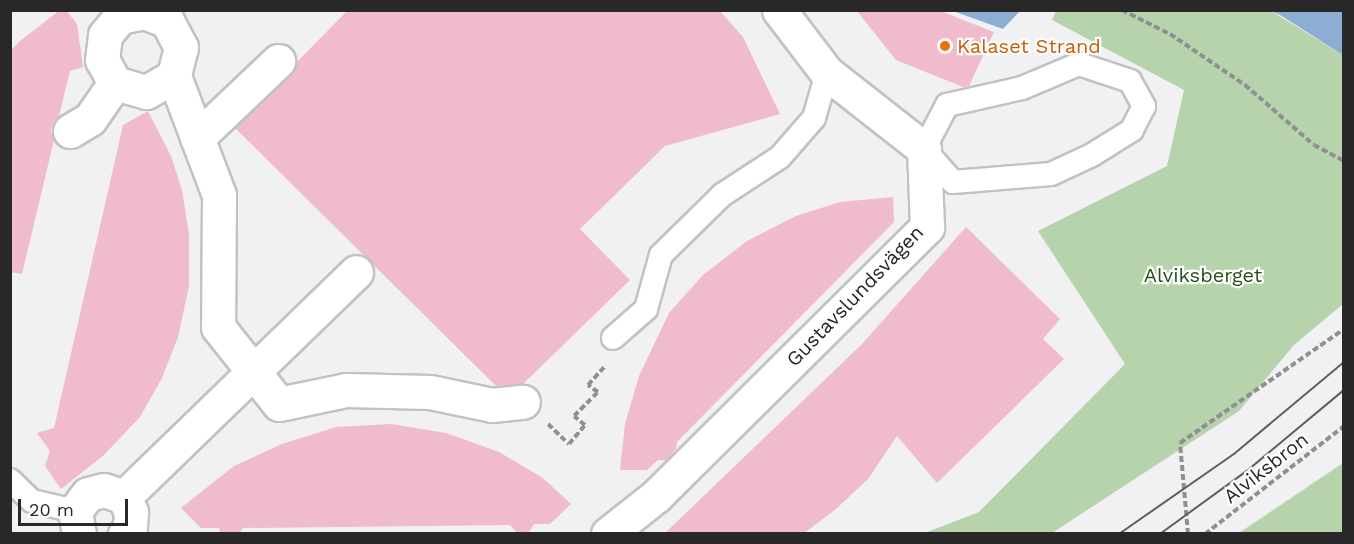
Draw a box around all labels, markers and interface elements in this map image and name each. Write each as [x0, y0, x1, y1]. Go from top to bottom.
place label: Kalaset Strand [957, 34, 1101, 58]
marker: Kalaset Strand [938, 39, 952, 53]
street label: Gustavslundsvägen [781, 220, 929, 372]
park label: Alviksberget [1144, 263, 1262, 287]
street label: Alviksbron [1219, 427, 1313, 509]
scale bar [21, 487, 130, 525]
text: 20 m [29, 499, 74, 520]

